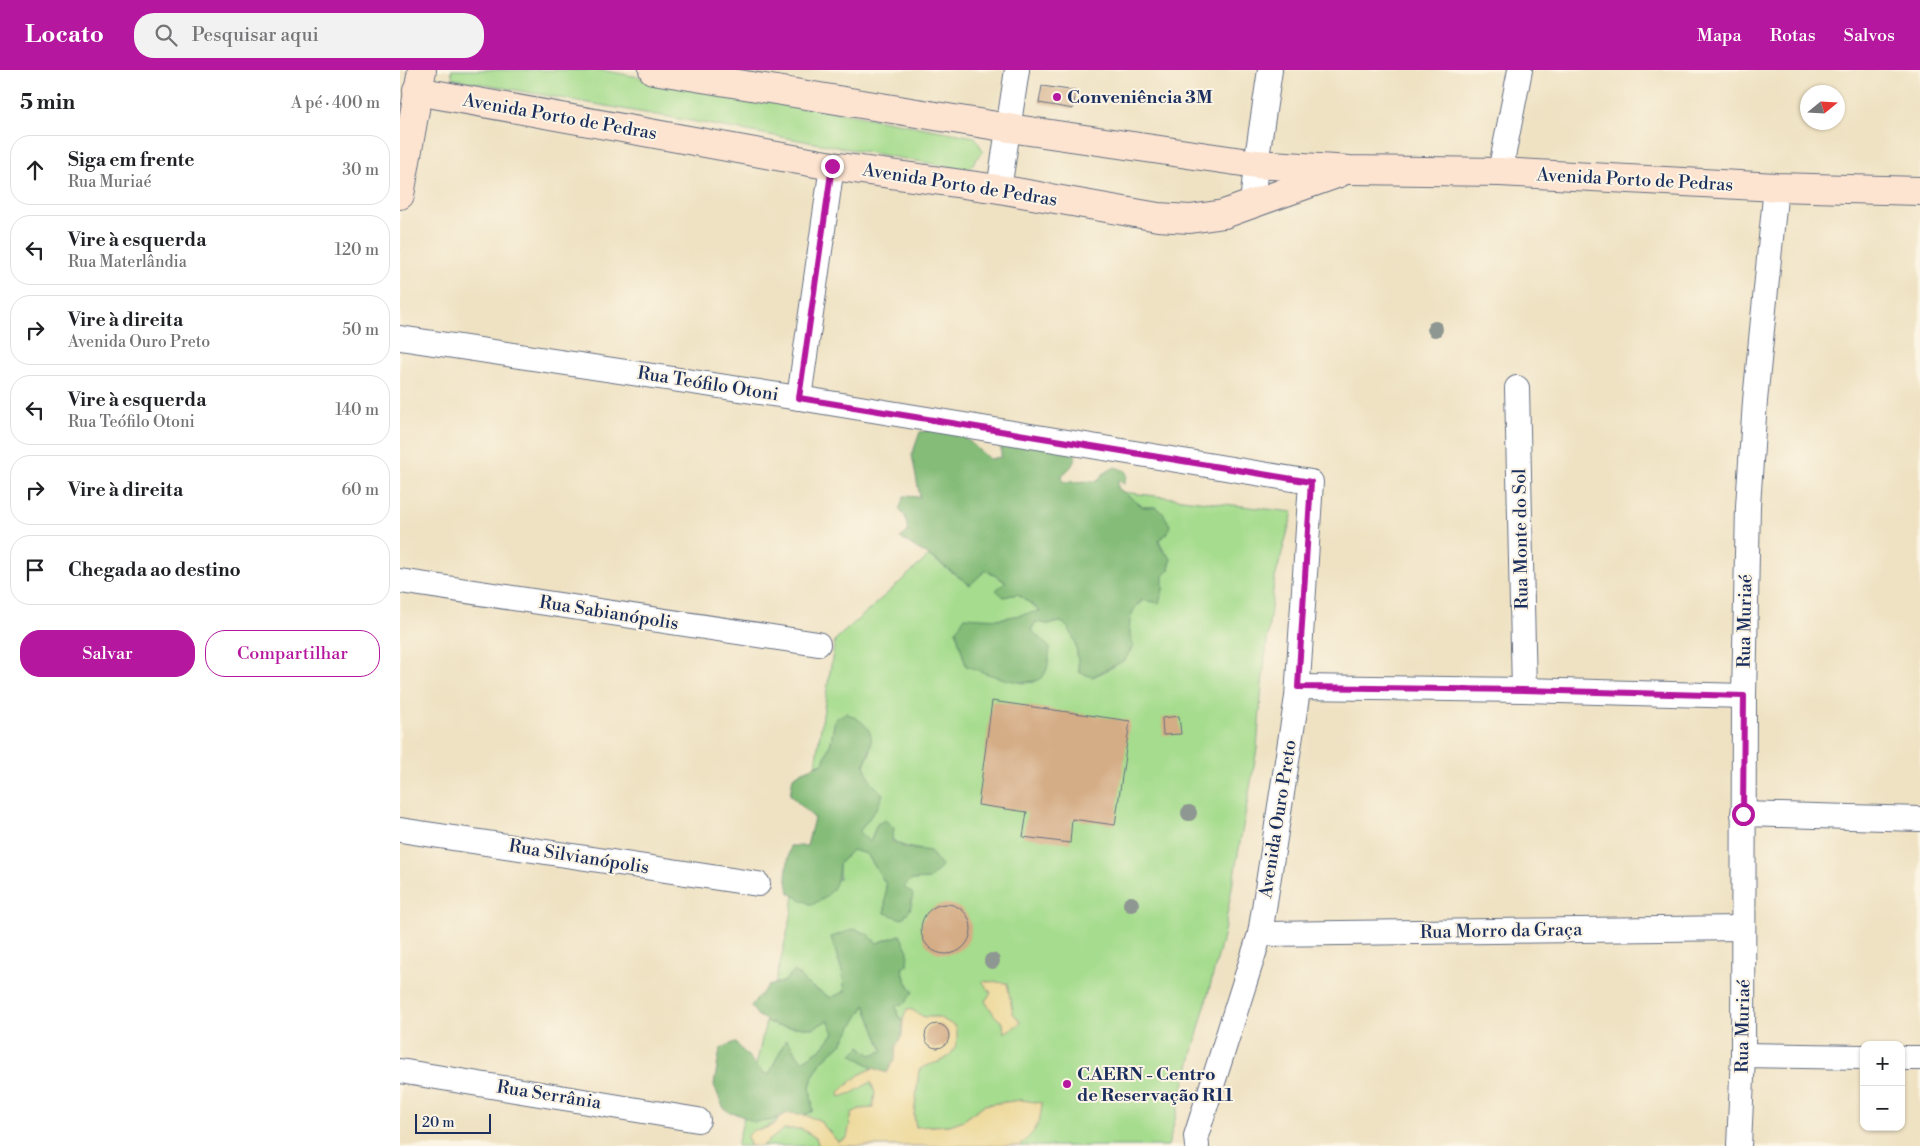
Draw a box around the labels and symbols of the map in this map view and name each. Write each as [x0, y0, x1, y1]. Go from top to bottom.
north arrow [1800, 85, 1845, 130]
place label: Conveniência 3M [1067, 86, 1213, 109]
street label: Avenida Porto de Pedras [460, 88, 659, 145]
marker: Conveniência 3M [1051, 91, 1063, 103]
route end [821, 155, 844, 178]
street label: Avenida Porto de Pedras [860, 158, 1059, 212]
street label: Avenida Porto de Pedras [1535, 163, 1734, 197]
street label: Rua Teófilo Otoni [636, 361, 780, 407]
street label: Rua Monte do Sol [1508, 468, 1534, 610]
street label: Rua Muriaé [1733, 574, 1757, 668]
street label: Rua Sabianópolis [538, 591, 680, 635]
street label: Avenida Ouro Preto [1254, 738, 1302, 901]
route start [1732, 803, 1755, 826]
street label: Rua Silvianópolis [507, 835, 651, 879]
street label: Rua Morro da Graça [1420, 918, 1583, 944]
street label: Rua Muriaé [1731, 979, 1755, 1073]
place label: CAERN - Centro de Reservação R11 [1077, 1063, 1234, 1107]
street label: Rua Serrânia [495, 1075, 604, 1115]
marker: CAERN - Centro de Reservação R11 [1061, 1078, 1073, 1090]
scale bar [415, 1111, 491, 1134]

